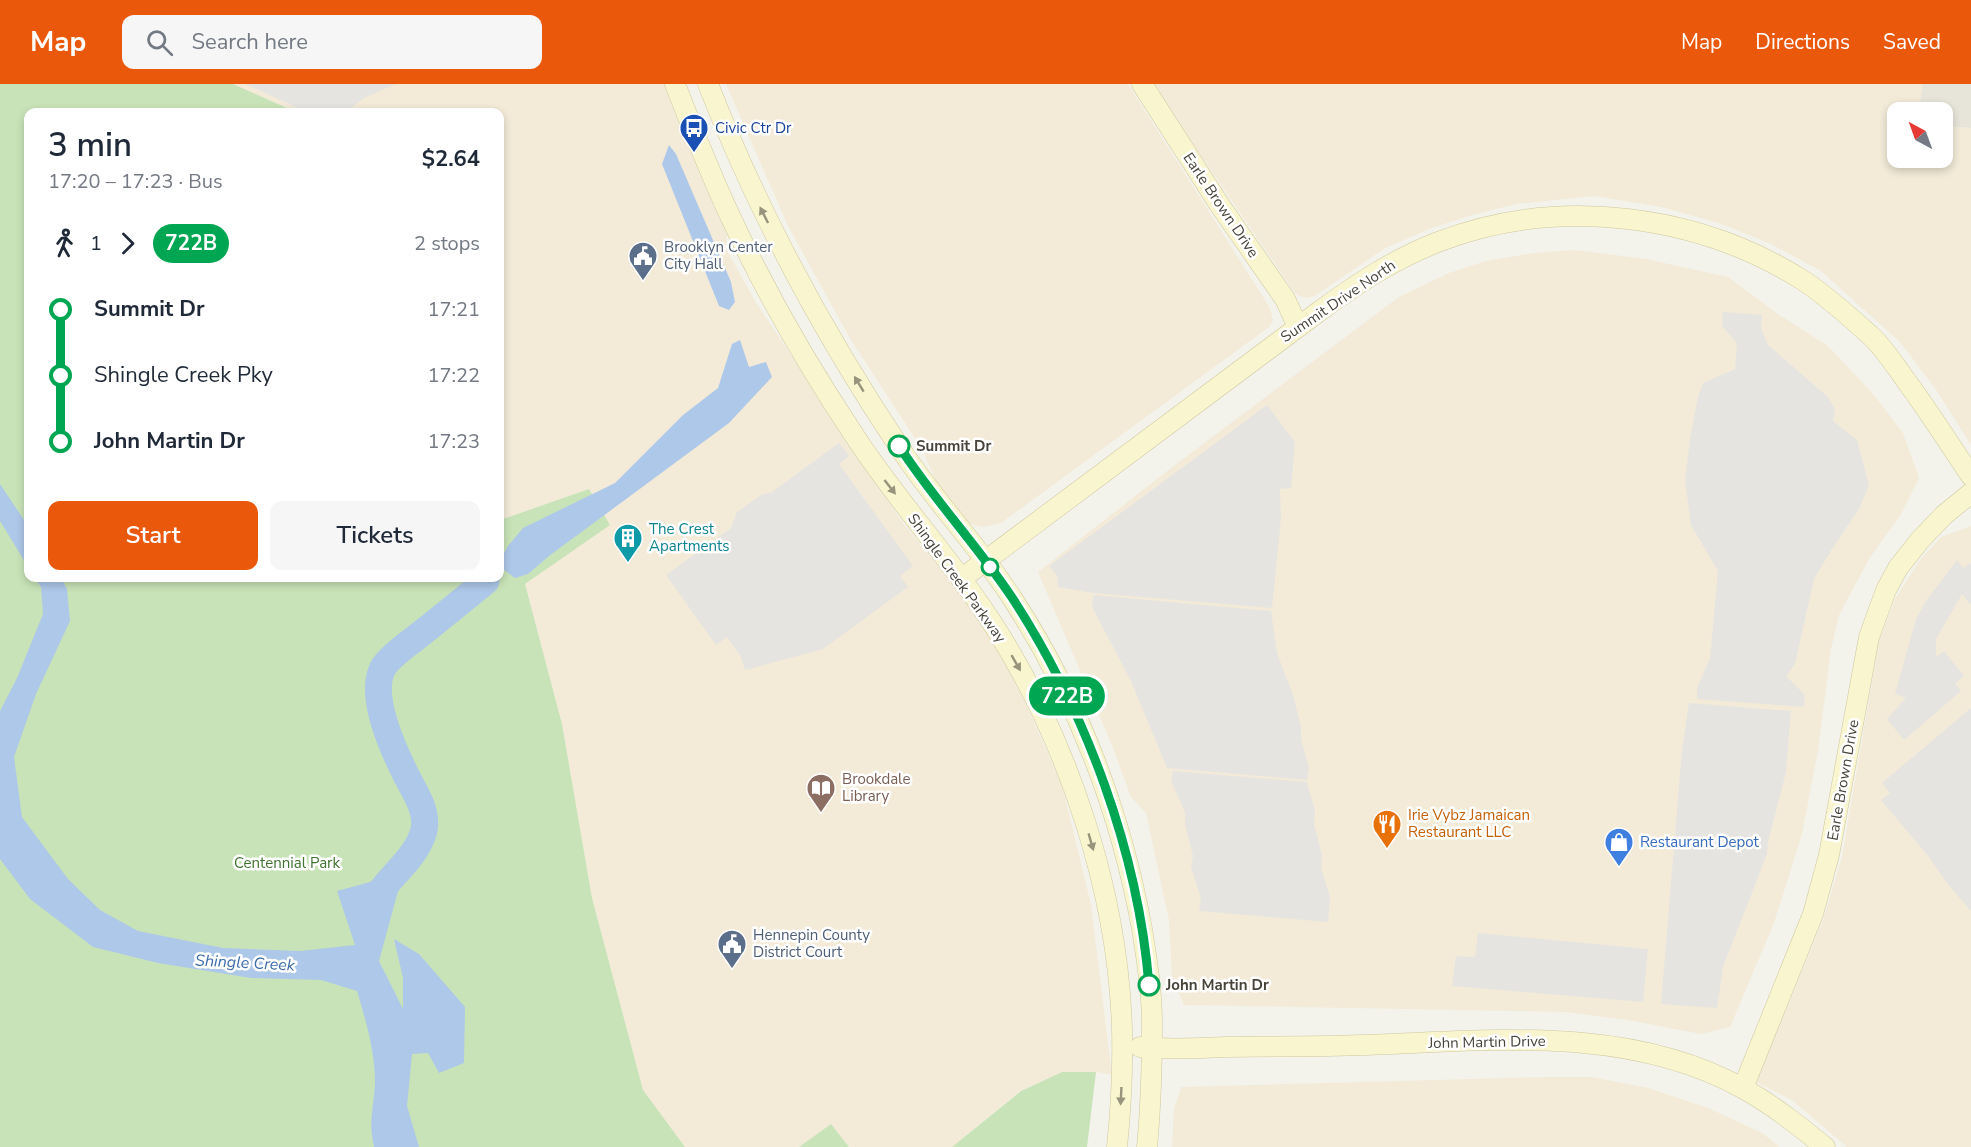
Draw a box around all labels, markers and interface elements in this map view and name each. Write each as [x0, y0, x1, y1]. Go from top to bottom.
search box [122, 15, 542, 69]
text: Map [30, 23, 86, 61]
icon: search [143, 26, 176, 59]
text: Search here [191, 27, 308, 57]
text: Map [1681, 28, 1722, 56]
text: Directions [1755, 28, 1850, 56]
text: Saved [1883, 28, 1941, 56]
north arrow [1887, 102, 1953, 168]
map controls [1887, 102, 1953, 168]
bus stop icon: Civic Ctr Dr [678, 112, 710, 154]
place label: Civic Ctr Dr [715, 118, 792, 138]
text: 3 min [48, 123, 132, 168]
text: $2.64 [422, 144, 480, 174]
street label: Earle Brown Drive [1178, 149, 1264, 261]
text: 17:20 – 17:23 · Bus [48, 168, 223, 195]
one-way arrow [759, 206, 769, 223]
icon: walk [48, 227, 81, 260]
icon: forward [111, 227, 144, 260]
text: 722B [165, 229, 217, 257]
text: 1 [90, 230, 102, 257]
text: 2 stops [414, 230, 480, 257]
place label: Brooklyn Center City Hall [664, 237, 773, 274]
public building icon: Brooklyn Center City Hall [627, 240, 659, 282]
street label: Summit Drive North [1277, 255, 1399, 347]
text: Summit Dr [94, 294, 205, 324]
text: 17:21 [427, 296, 480, 323]
text: Shingle Creek Pky [94, 360, 273, 390]
text: 17:22 [427, 362, 480, 389]
one-way arrow [854, 376, 865, 392]
text: John Martin Dr [94, 426, 245, 456]
text: 17:23 [427, 428, 480, 455]
marker: Summit Dr [888, 435, 910, 457]
place label: Summit Dr [916, 436, 992, 456]
one-way arrow [884, 480, 896, 495]
button: Start [48, 501, 258, 570]
button: Tickets [270, 501, 480, 570]
street label: Shingle Creek Parkway [903, 509, 1011, 647]
place label: The Crest Apartments [649, 519, 729, 556]
building icon: The Crest Apartments [612, 522, 644, 564]
unlabelled marker [981, 558, 999, 576]
one-way arrow [1010, 655, 1021, 671]
line badge: 722B [1025, 676, 1109, 716]
text: 722B [1041, 682, 1093, 710]
street label: Earle Brown Drive [1823, 718, 1863, 842]
place label: Brookdale Library [842, 769, 910, 806]
library icon: Brookdale Library [805, 772, 837, 814]
place label: Irie Vybz Jamaican Restaurant LLC [1408, 805, 1530, 842]
restaurant icon: Irie Vybz Jamaican Restaurant LLC [1371, 808, 1403, 850]
shop icon: Restaurant Depot [1603, 826, 1635, 868]
place label: Restaurant Depot [1640, 832, 1760, 852]
one-way arrow [1087, 833, 1096, 851]
park label: Centennial Park [234, 853, 340, 873]
place label: Hennepin County District Court [753, 925, 870, 962]
public building icon: Hennepin County District Court [716, 928, 748, 970]
water label: Shingle Creek [195, 949, 296, 977]
marker: John Martin Dr [1138, 974, 1160, 996]
place label: John Martin Dr [1165, 975, 1269, 995]
street label: John Martin Drive [1427, 1031, 1546, 1053]
one-way arrow [1117, 1087, 1126, 1106]

